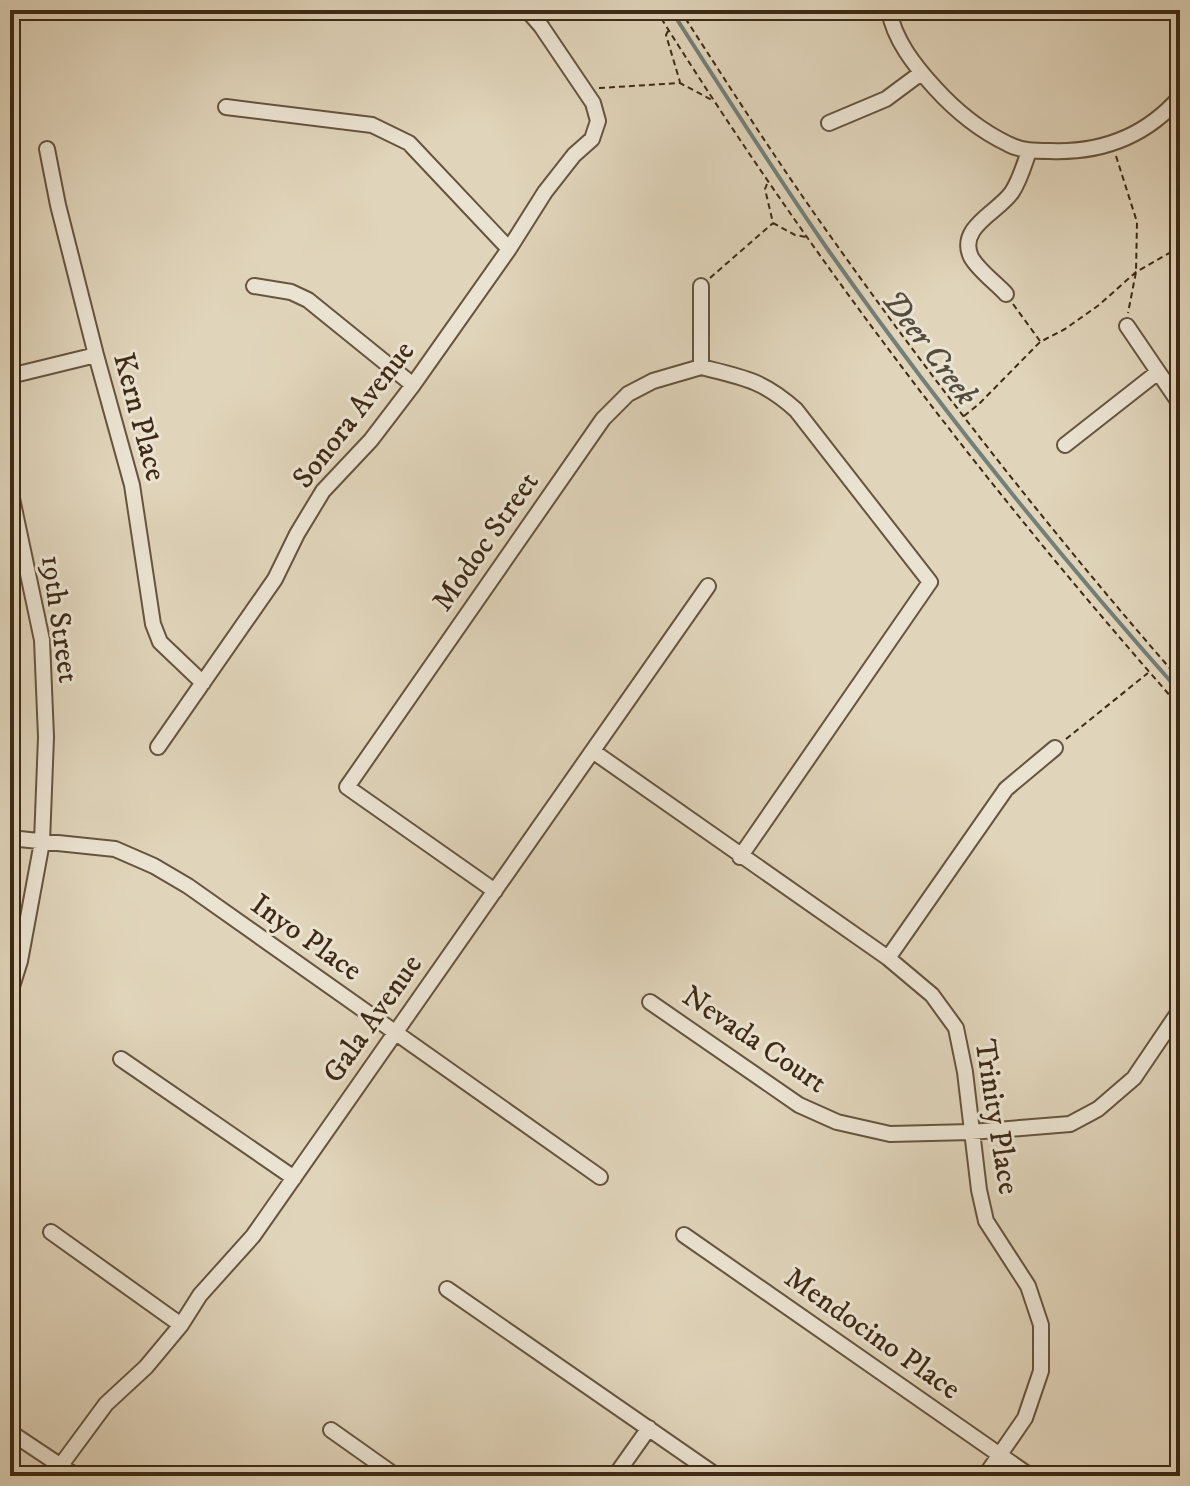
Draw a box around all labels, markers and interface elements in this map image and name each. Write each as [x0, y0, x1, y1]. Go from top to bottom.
water label: Deer Creek [872, 282, 986, 414]
street label: Sonora Avenue [285, 334, 423, 496]
street label: Kern Place [104, 349, 174, 485]
street label: Modoc Street [425, 465, 547, 619]
street label: 19th Street [32, 553, 86, 685]
street label: Inyo Place [243, 886, 369, 990]
street label: Gala Avenue [315, 948, 431, 1090]
street label: Nevada Court [675, 978, 833, 1102]
street label: Trinity Place [965, 1037, 1027, 1197]
street label: Mendocino Place [777, 1260, 967, 1408]

